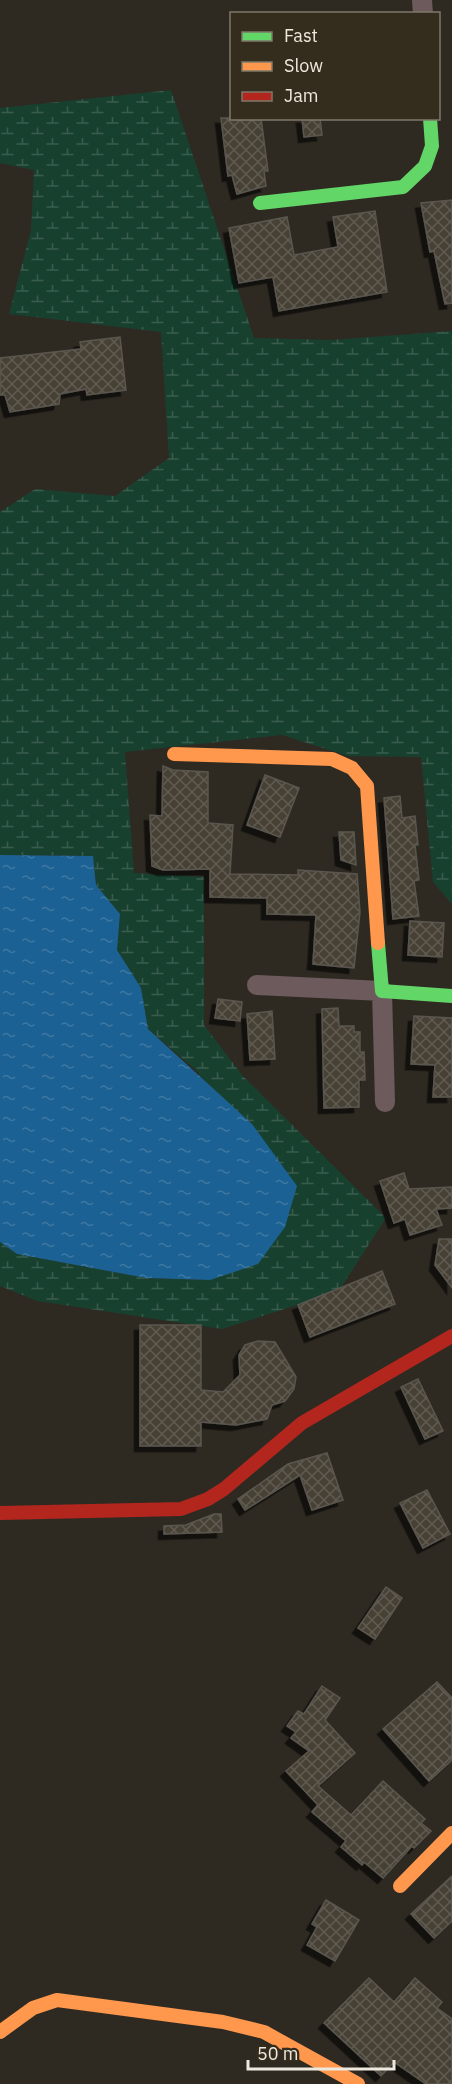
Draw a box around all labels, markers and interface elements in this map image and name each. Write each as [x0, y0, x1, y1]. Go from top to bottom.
legend [230, 12, 440, 120]
text: Fast [284, 24, 318, 47]
text: Slow [284, 54, 323, 77]
text: Jam [284, 84, 319, 107]
scale bar [248, 2033, 394, 2071]
text: 50 m [257, 2042, 299, 2065]

